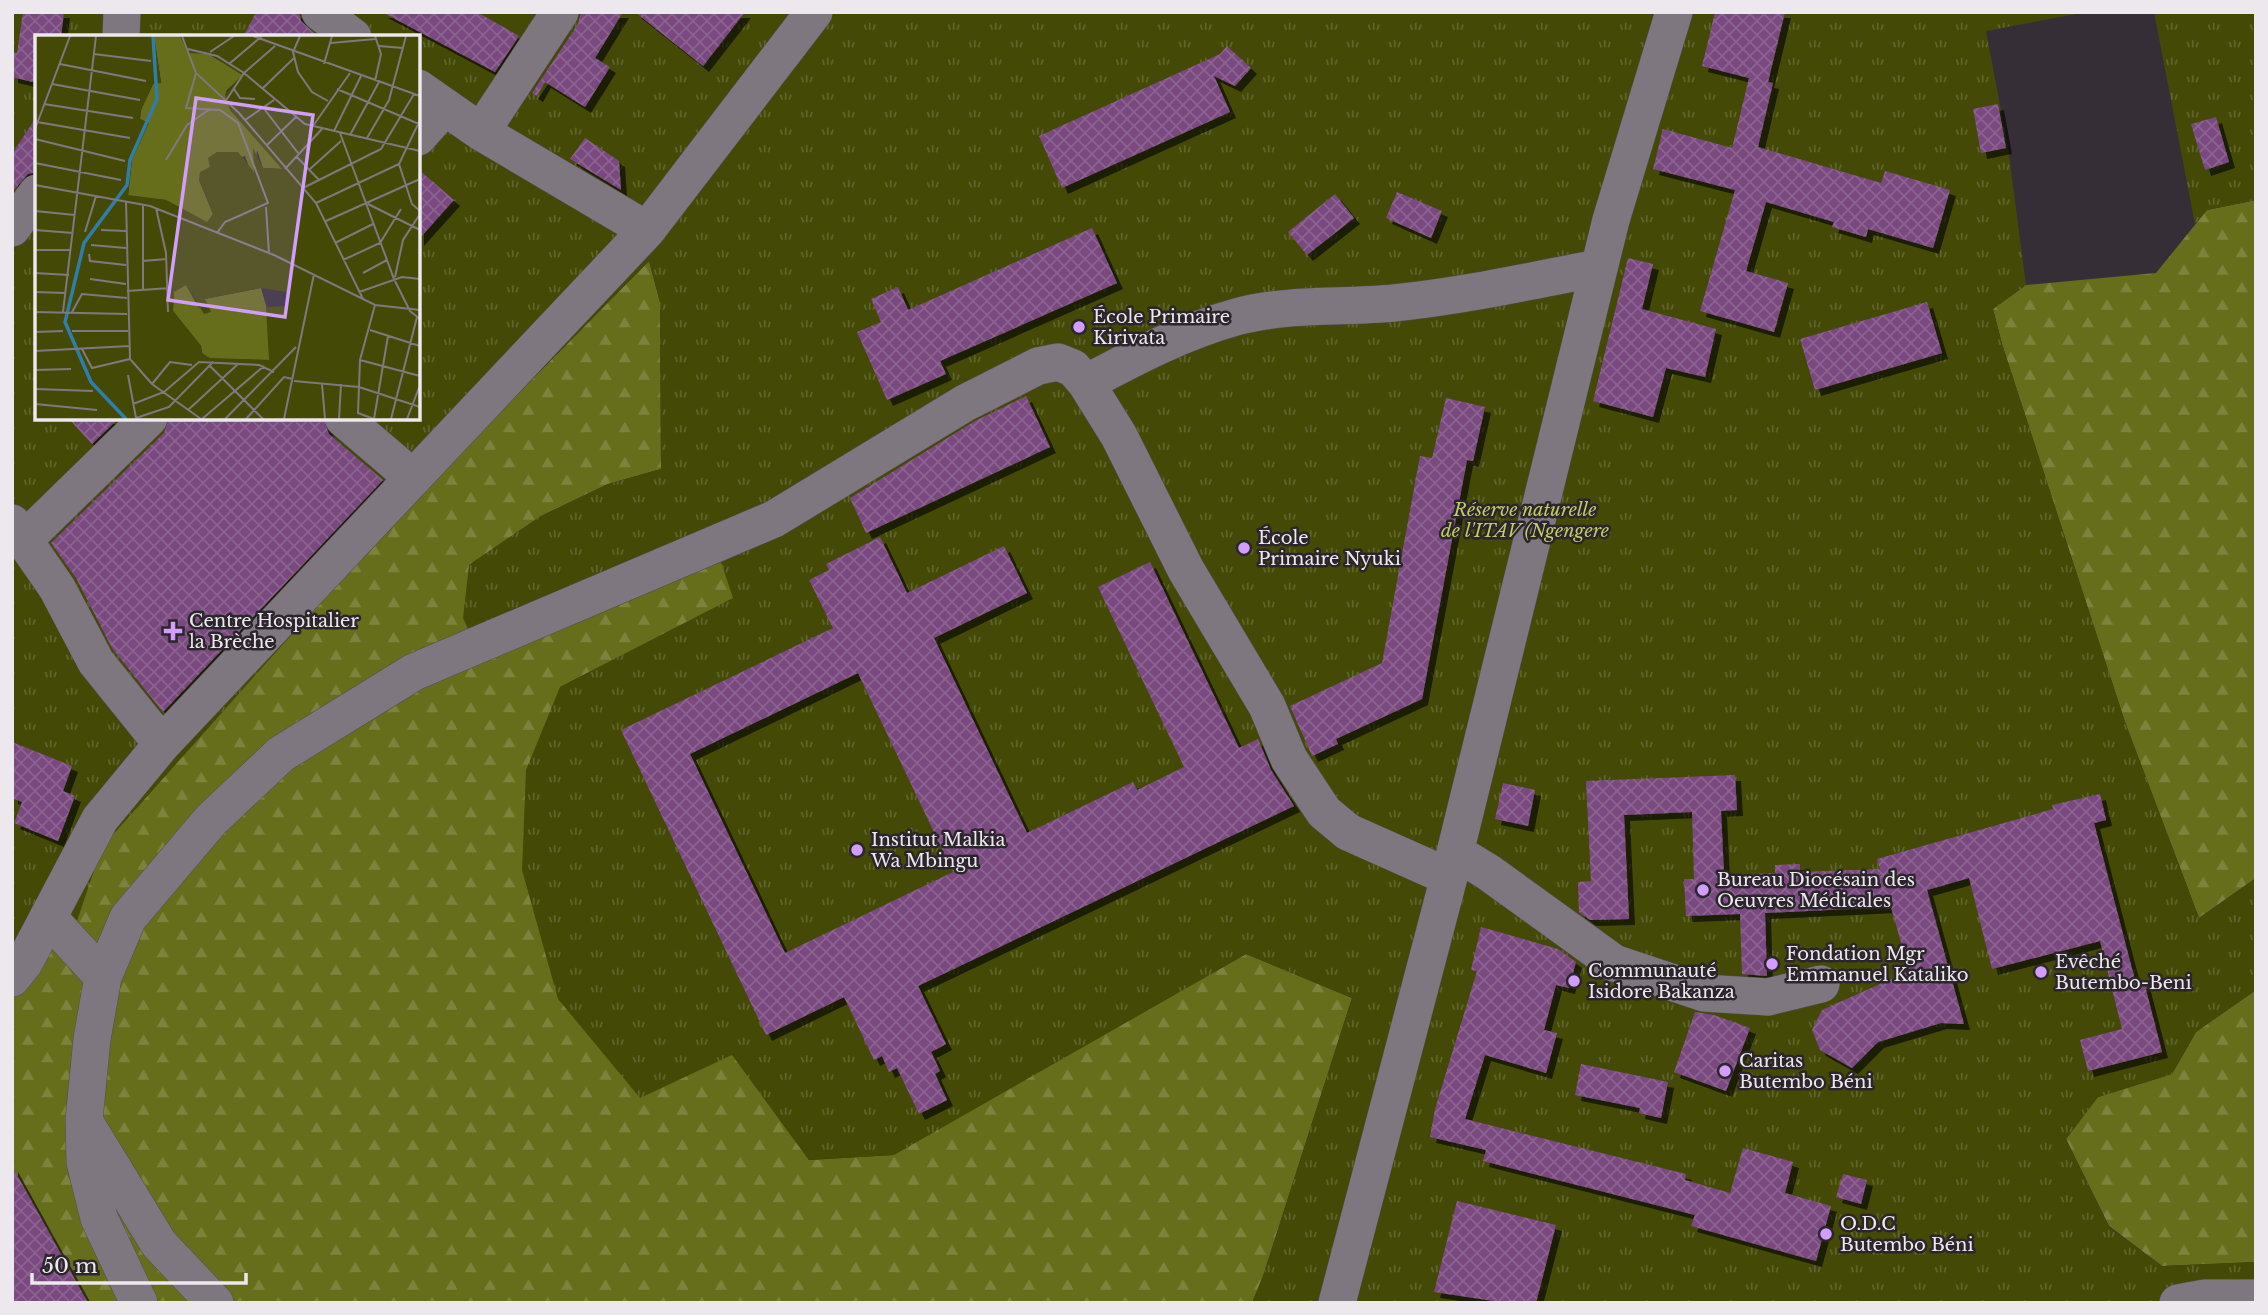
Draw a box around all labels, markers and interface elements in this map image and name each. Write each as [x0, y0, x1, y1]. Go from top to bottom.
inset map [35, 35, 420, 420]
place label: École Primaire Kirivata [1093, 305, 1230, 349]
marker: École Primaire Kirivata [1071, 319, 1087, 335]
park label: Réserve naturelle de l'ITAV (Ngengere [1441, 499, 1609, 542]
place label: École Primaire Nyuki [1258, 526, 1401, 570]
marker: École Primaire Nyuki [1236, 540, 1252, 556]
place label: Centre Hospitalier la Brèche [189, 610, 359, 653]
marker: Centre Hospitalier la Brèche [163, 621, 183, 641]
place label: Institut Malkia Wa Mbingu [870, 829, 1005, 872]
marker: Institut Malkia Wa Mbingu [849, 842, 865, 858]
place label: Bureau Diocésain des Oeuvres Médicales [1717, 869, 1915, 912]
marker: Bureau Diocésain des Oeuvres Médicales [1695, 882, 1711, 898]
place label: Fondation Mgr Emmanuel Kataliko [1786, 943, 1968, 986]
place label: Evêché Butembo-Beni [2055, 951, 2192, 994]
marker: Fondation Mgr Emmanuel Kataliko [1764, 956, 1780, 972]
place label: Communauté Isidore Bakanza [1588, 960, 1735, 1003]
marker: Evêché Butembo-Beni [2033, 964, 2049, 980]
marker: Communauté Isidore Bakanza [1566, 973, 1582, 989]
place label: Caritas Butembo Béni [1739, 1050, 1873, 1093]
marker: Caritas Butembo Béni [1717, 1063, 1733, 1079]
place label: O.D.C Butembo Béni [1840, 1213, 1974, 1256]
marker: O.D.C Butembo Béni [1818, 1226, 1834, 1242]
scale bar [32, 1242, 245, 1286]
text: 50 m [42, 1253, 98, 1279]

